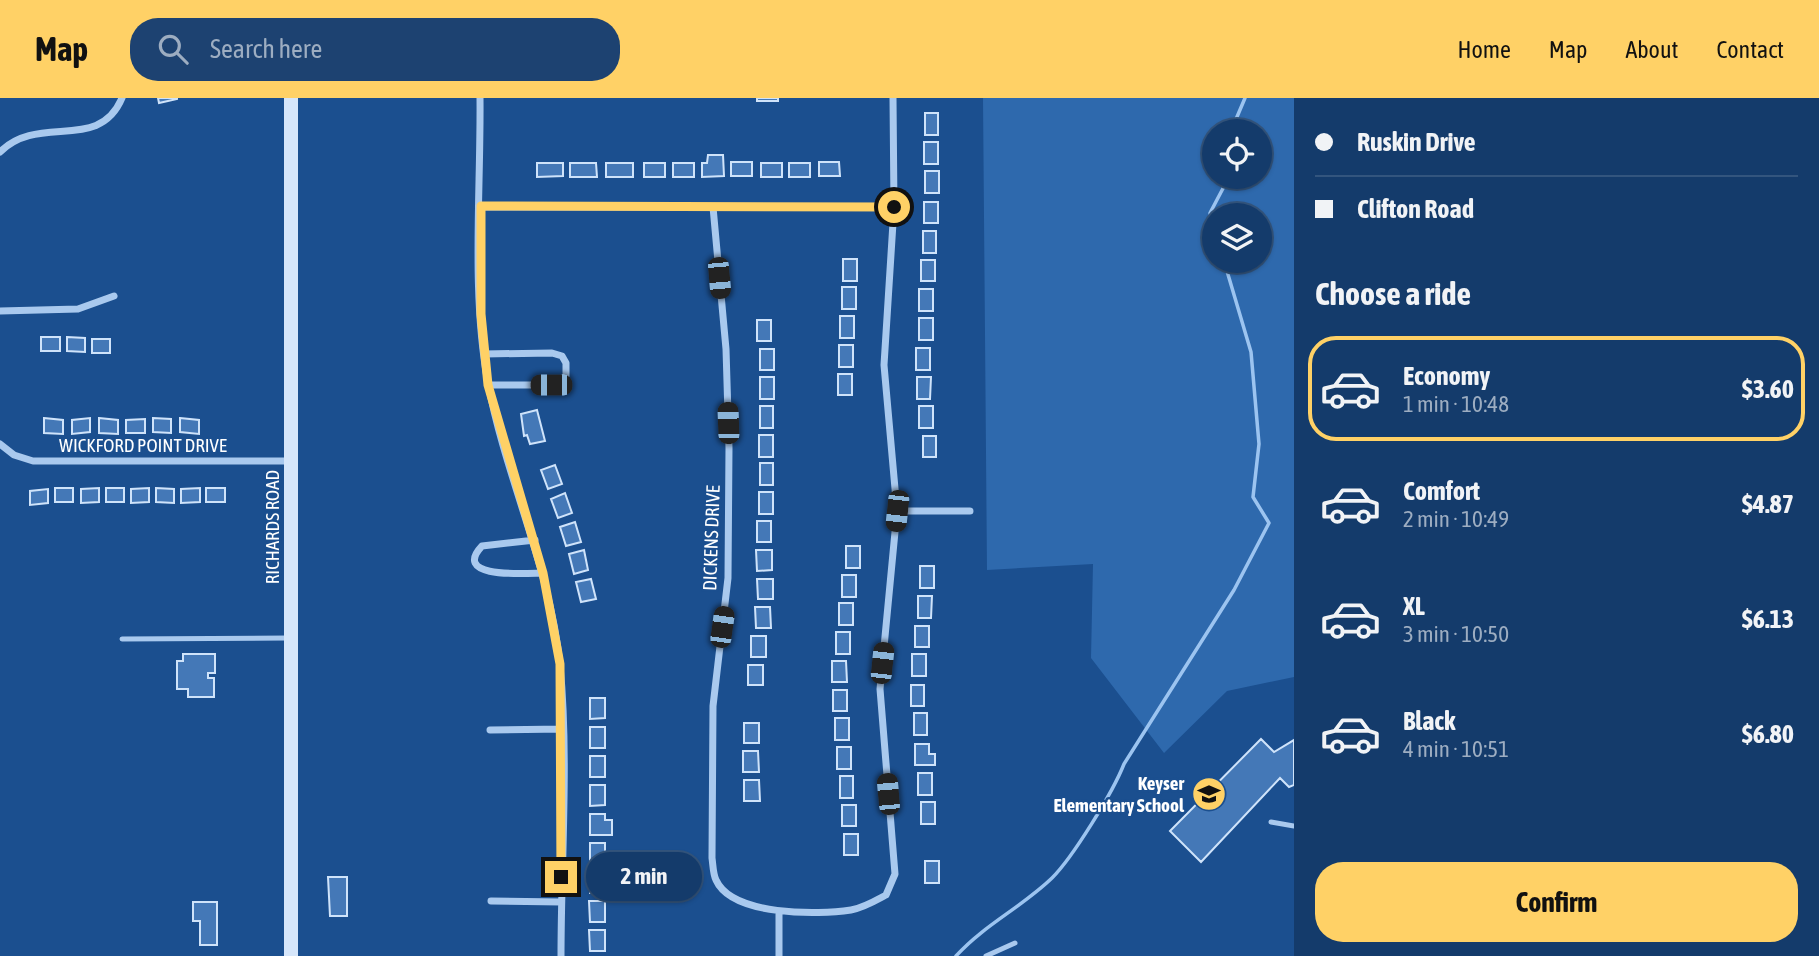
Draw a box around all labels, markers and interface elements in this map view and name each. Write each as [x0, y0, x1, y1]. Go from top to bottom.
search box [130, 18, 620, 81]
text: Map [35, 30, 88, 68]
icon: search [154, 30, 192, 68]
text: Search here [210, 34, 322, 64]
text: Home [1457, 36, 1511, 63]
text: Map [1549, 36, 1587, 63]
text: About [1625, 36, 1678, 63]
text: Contact [1716, 36, 1784, 63]
map controls [1202, 119, 1272, 273]
button: locate [1202, 119, 1272, 189]
text: Ruskin Drive [1357, 127, 1476, 157]
route start [878, 191, 910, 223]
text: Clifton Road [1357, 194, 1474, 224]
button: layers [1202, 203, 1272, 273]
car [707, 256, 732, 300]
text: Choose a ride [1315, 275, 1471, 312]
icon: car [1319, 357, 1382, 420]
text: Economy [1403, 361, 1490, 391]
text: $3.60 [1742, 374, 1794, 404]
car [531, 375, 573, 396]
text: 1 min · 10:48 [1403, 391, 1509, 417]
car [717, 402, 740, 444]
street label: WICKFORD POINT DRIVE [59, 434, 227, 456]
street label: RICHARDS ROAD [261, 470, 283, 584]
icon: car [1319, 472, 1382, 535]
text: Comfort [1403, 476, 1480, 506]
street label: DICKENS DRIVE [698, 485, 724, 591]
car [885, 489, 910, 533]
text: $4.87 [1742, 489, 1794, 519]
text: 2 min · 10:49 [1403, 506, 1509, 532]
icon: car [1319, 587, 1382, 650]
text: XL [1403, 591, 1425, 621]
text: $6.13 [1742, 604, 1794, 634]
car [709, 605, 736, 649]
text: 3 min · 10:50 [1403, 621, 1509, 647]
car [870, 641, 895, 685]
icon: car [1319, 702, 1382, 765]
text: Black [1403, 706, 1455, 736]
text: $6.80 [1742, 719, 1794, 749]
text: 4 min · 10:51 [1403, 736, 1509, 762]
car [876, 772, 901, 816]
place label: Keyser Elementary School [1053, 772, 1185, 816]
school or university icon: Keyser Elementary School [1190, 775, 1228, 813]
callout: 2 min [586, 852, 701, 902]
route end [545, 861, 577, 893]
button: Confirm [1315, 862, 1798, 942]
text: 2 min [621, 863, 667, 889]

